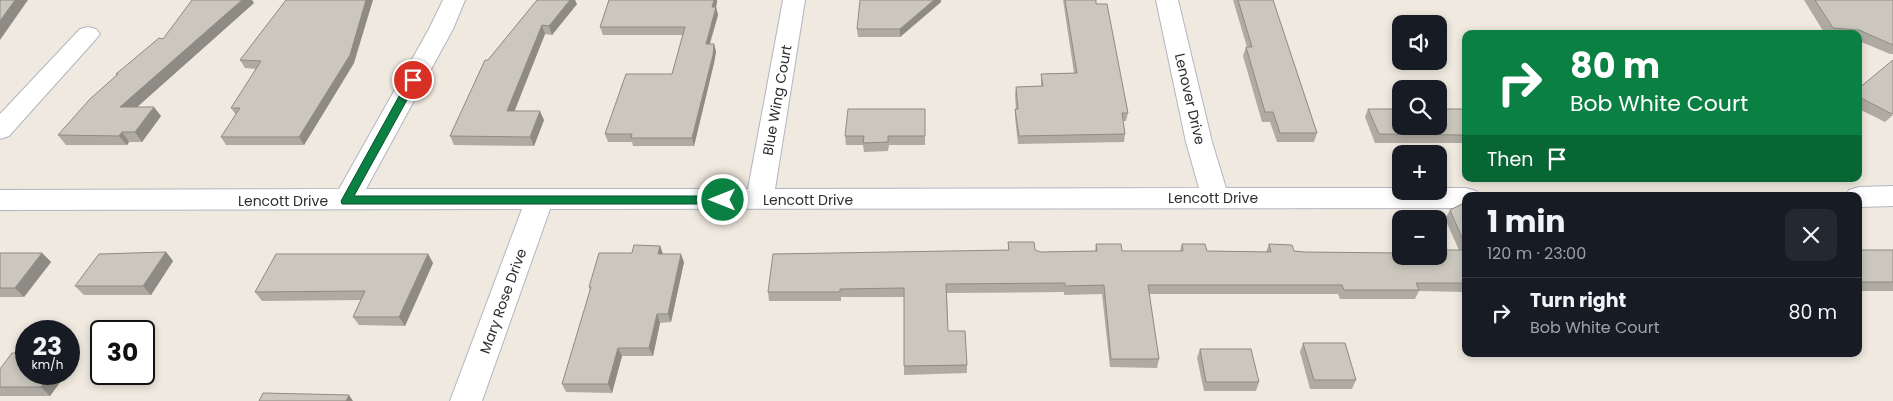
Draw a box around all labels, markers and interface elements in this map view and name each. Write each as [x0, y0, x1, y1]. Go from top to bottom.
map controls [1392, 15, 1447, 265]
button: sound [1392, 15, 1447, 70]
text: 80 m [1570, 41, 1660, 90]
street label: Blue Wing Court [757, 43, 797, 157]
icon: right [1487, 50, 1552, 115]
street label: Lenover Drive [1170, 51, 1210, 147]
pin [392, 59, 434, 101]
icon: arrive [399, 66, 427, 94]
button: search [1392, 80, 1447, 135]
text: Bob White Court [1570, 88, 1748, 119]
button: + [1392, 145, 1447, 200]
icon: arrive [1543, 145, 1571, 173]
text: Then [1487, 146, 1533, 173]
position arrow [696, 173, 748, 225]
street label: Lencott Drive [1168, 188, 1258, 208]
street label: Lencott Drive [763, 190, 853, 210]
street label: Lencott Drive [238, 191, 328, 211]
text: 1 min [1487, 200, 1565, 243]
button: close [1785, 209, 1837, 261]
button: − [1392, 210, 1447, 265]
text: 120 m · 23:00 [1487, 242, 1586, 265]
street label: Mary Rose Drive [475, 245, 531, 356]
text: Turn right [1530, 287, 1626, 314]
icon: right [1487, 299, 1515, 327]
text: 80 m [1788, 299, 1837, 326]
text: Bob White Court [1530, 316, 1660, 339]
speed limit sign: 30 [90, 320, 155, 385]
text: 23 [33, 329, 62, 364]
text: km/h [32, 356, 63, 373]

